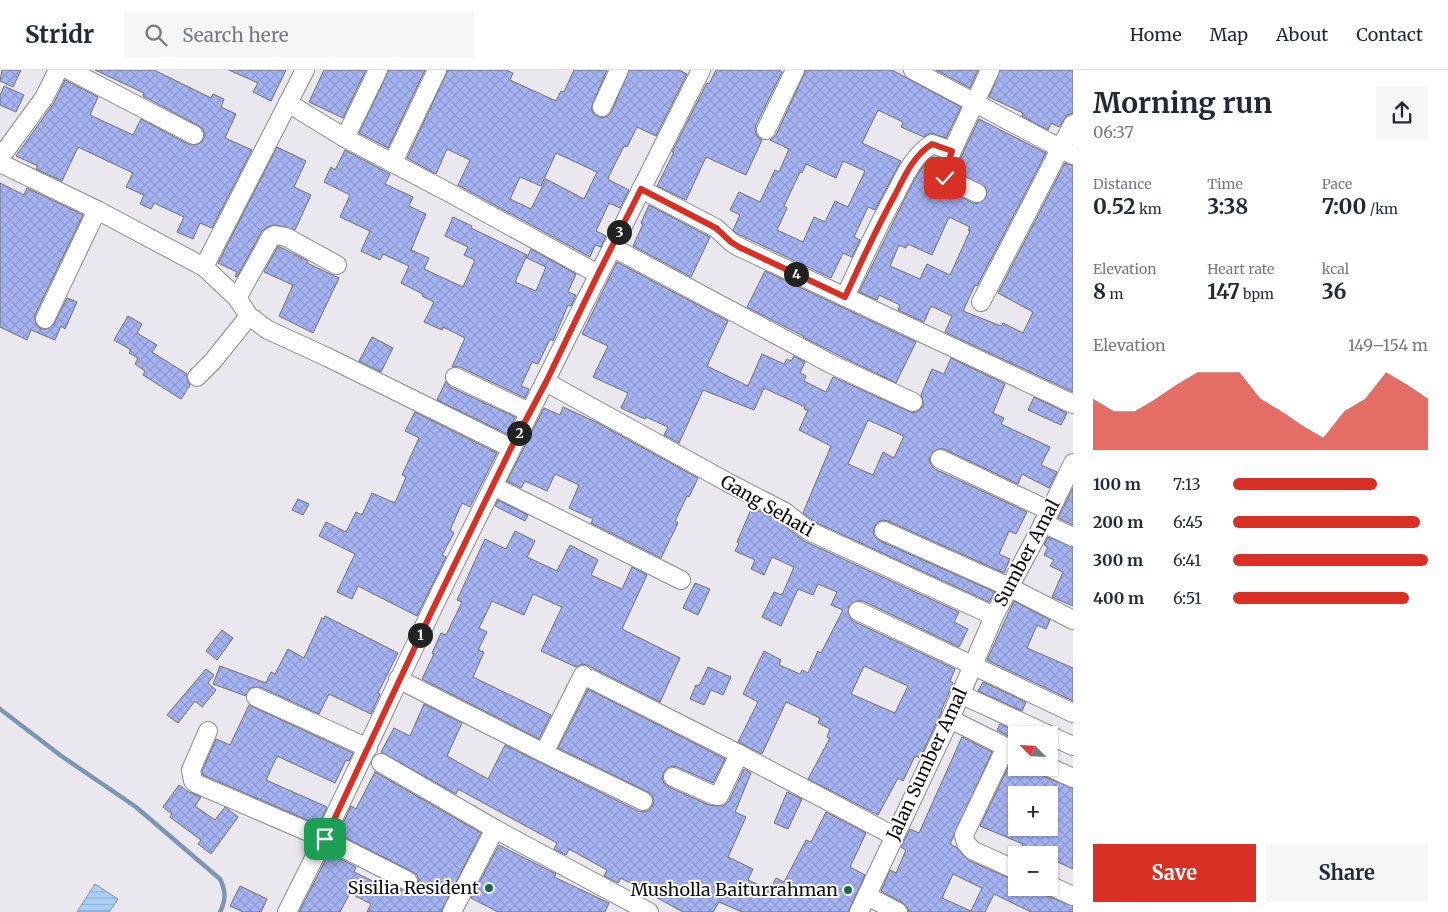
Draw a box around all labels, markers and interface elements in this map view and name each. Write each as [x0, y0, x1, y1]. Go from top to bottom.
search box [124, 12, 474, 57]
text: Stridr [25, 19, 94, 50]
icon: search [142, 21, 170, 49]
text: Search here [182, 23, 289, 47]
text: Home [1130, 23, 1182, 46]
text: Map [1210, 23, 1248, 46]
text: About [1276, 23, 1328, 46]
text: Contact [1356, 23, 1423, 46]
text: Morning run [1093, 85, 1272, 121]
button: share [1376, 87, 1428, 139]
text: 06:37 [1093, 122, 1134, 142]
pin [924, 157, 966, 199]
icon: check [931, 164, 959, 192]
text: Distance [1093, 175, 1152, 193]
text: Time [1207, 175, 1243, 193]
text: Pace [1322, 175, 1352, 193]
text: 0.52 [1093, 193, 1136, 220]
text: 3:38 [1207, 193, 1248, 220]
text: 7:00 [1322, 193, 1366, 220]
text: km [1136, 200, 1162, 218]
text: /km [1366, 200, 1398, 218]
pin: 3 [606, 220, 632, 244]
text: 3 [615, 223, 624, 241]
text: Elevation [1093, 260, 1157, 278]
text: Heart rate [1207, 260, 1274, 278]
text: kcal [1322, 260, 1349, 278]
pin: 4 [784, 262, 808, 286]
text: 4 [792, 265, 801, 283]
text: 8 [1093, 278, 1106, 305]
text: 147 [1207, 278, 1240, 305]
text: 36 [1322, 278, 1346, 305]
text: m [1106, 285, 1123, 303]
text: bpm [1240, 285, 1274, 303]
text: Elevation [1093, 335, 1166, 355]
text: 149–154 m [1348, 335, 1428, 355]
pin: 2 [506, 420, 532, 446]
text: 2 [515, 424, 524, 442]
street label: Gang Sehati [716, 470, 818, 542]
text: 100 m [1093, 474, 1141, 494]
text: 7:13 [1173, 474, 1201, 494]
street label: Sumber Amal [989, 495, 1065, 610]
text: 200 m [1093, 512, 1143, 532]
text: 6:45 [1173, 512, 1203, 532]
text: 300 m [1093, 550, 1143, 570]
text: 6:41 [1173, 550, 1201, 570]
text: 400 m [1093, 588, 1144, 608]
text: 6:51 [1173, 588, 1201, 608]
pin: 1 [408, 622, 432, 648]
text: 1 [417, 626, 424, 644]
street label: Jalan Sumber Amal [881, 683, 972, 845]
north arrow [1008, 726, 1058, 776]
map controls [1008, 726, 1058, 896]
button: + [1008, 786, 1058, 836]
pin [304, 818, 346, 860]
icon: arrive [311, 825, 339, 853]
button: Save [1093, 844, 1256, 902]
button: Share [1266, 844, 1428, 902]
button: − [1008, 846, 1058, 896]
place label: Sisilia Resident [348, 876, 479, 899]
place label: Musholla Baiturrahman [630, 878, 838, 901]
marker: Sisilia Resident [483, 882, 495, 894]
marker: Musholla Baiturrahman [842, 884, 854, 896]

